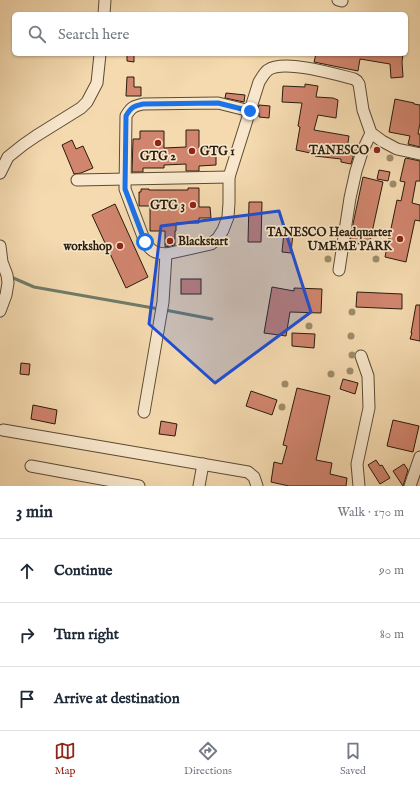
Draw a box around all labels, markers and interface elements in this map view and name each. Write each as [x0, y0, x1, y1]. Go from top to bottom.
search box [12, 12, 408, 56]
icon: search [26, 23, 48, 45]
text: Search here [58, 25, 129, 44]
route end [241, 102, 259, 120]
marker: GTG 2 [153, 138, 163, 148]
place label: TANESCO [308, 143, 369, 158]
place label: GTG 1 [200, 144, 235, 159]
marker: TANESCO [372, 145, 382, 155]
marker: GTG 1 [187, 146, 197, 156]
place label: GTG 2 [140, 149, 176, 164]
place label: GTG 3 [150, 198, 185, 213]
marker: GTG 3 [188, 200, 198, 210]
place label: TANESCO Headquarter UMEME PARK [265, 225, 393, 254]
route start [136, 233, 154, 251]
place label: Blackstart [178, 234, 229, 249]
marker: TANESCO Headquarter UMEME PARK [395, 234, 405, 244]
marker: Blackstart [165, 236, 175, 246]
place label: workshop [62, 239, 112, 255]
marker: workshop [115, 241, 125, 251]
text: 3 min [16, 502, 53, 523]
text: Walk · 170 m [338, 504, 404, 521]
icon: ahead [16, 560, 38, 582]
text: Continue [54, 561, 112, 580]
text: 90 m [379, 562, 404, 579]
icon: right [16, 624, 38, 646]
text: Turn right [54, 625, 119, 644]
text: 80 m [380, 626, 404, 643]
icon: arrive [16, 688, 38, 710]
text: Arrive at destination [54, 689, 180, 708]
tab: Map [54, 740, 76, 778]
tab: Directions [184, 740, 232, 778]
tab: Saved [340, 740, 366, 778]

